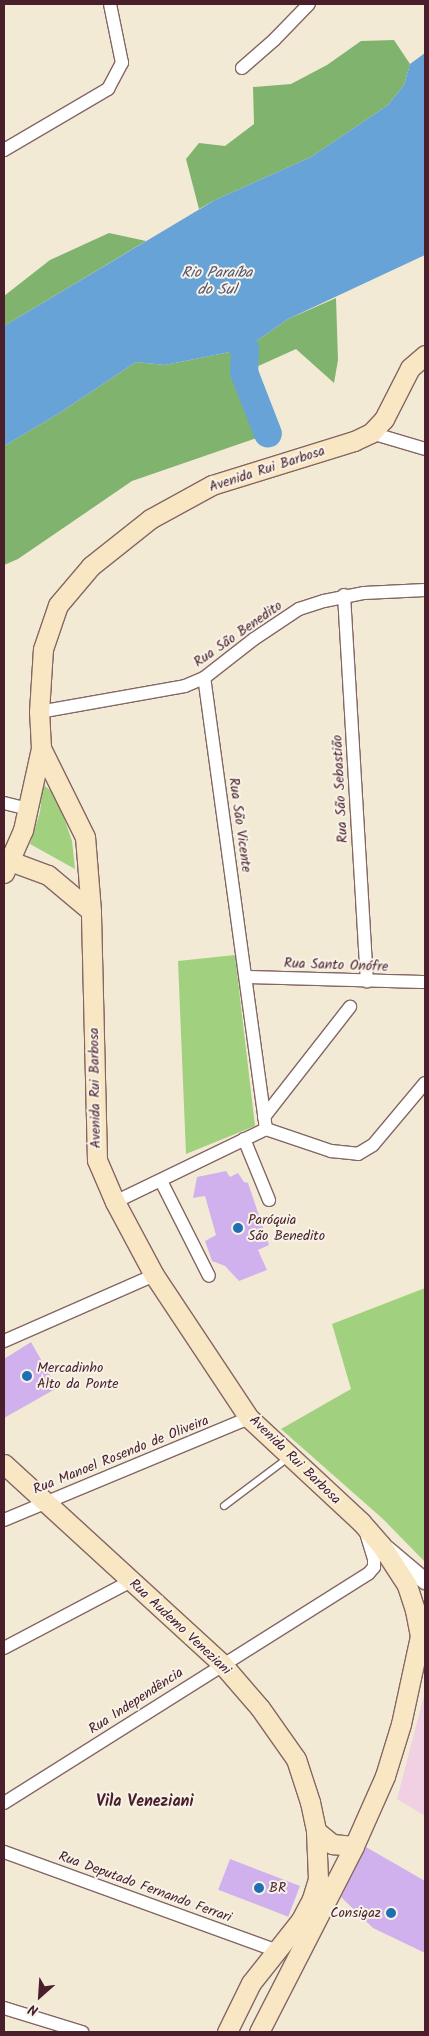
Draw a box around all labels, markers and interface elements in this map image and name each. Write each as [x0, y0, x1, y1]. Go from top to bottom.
water label: Rio Paraíba do Sul [182, 264, 252, 299]
street label: Avenida Rui Barbosa [207, 442, 327, 496]
street label: Rua São Benedito [191, 597, 285, 671]
street label: Rua São Sebastião [329, 734, 351, 844]
street label: Rua São Vicente [225, 777, 255, 873]
street label: Rua Santo Onófre [283, 955, 389, 975]
street label: Avenida Rui Barbosa [86, 1027, 104, 1149]
place label: Paróquia São Benedito [248, 1212, 325, 1244]
marker: Paróquia São Benedito [232, 1222, 244, 1234]
place label: Mercadinho Alto da Ponte [37, 1360, 119, 1392]
marker: Mercadinho Alto da Ponte [21, 1370, 33, 1382]
street label: Rua Manoel Rosendo de Oliveira [31, 1412, 211, 1498]
street label: Avenida Rui Barbosa [246, 1412, 344, 1508]
street label: Rua Audemo Veneziani [126, 1575, 234, 1679]
street label: Rua Independência [86, 1664, 186, 1738]
district label: Vila Veneziani [96, 1792, 194, 1812]
street label: Rua Deputado Fernando Ferrari [56, 1848, 234, 1926]
place label: BR [269, 1880, 286, 1896]
marker: BR [253, 1882, 265, 1894]
place label: Consigaz [330, 1905, 381, 1921]
marker: Consigaz [385, 1907, 397, 1919]
north arrow [15, 1971, 65, 2021]
text: N [25, 1998, 42, 2021]

